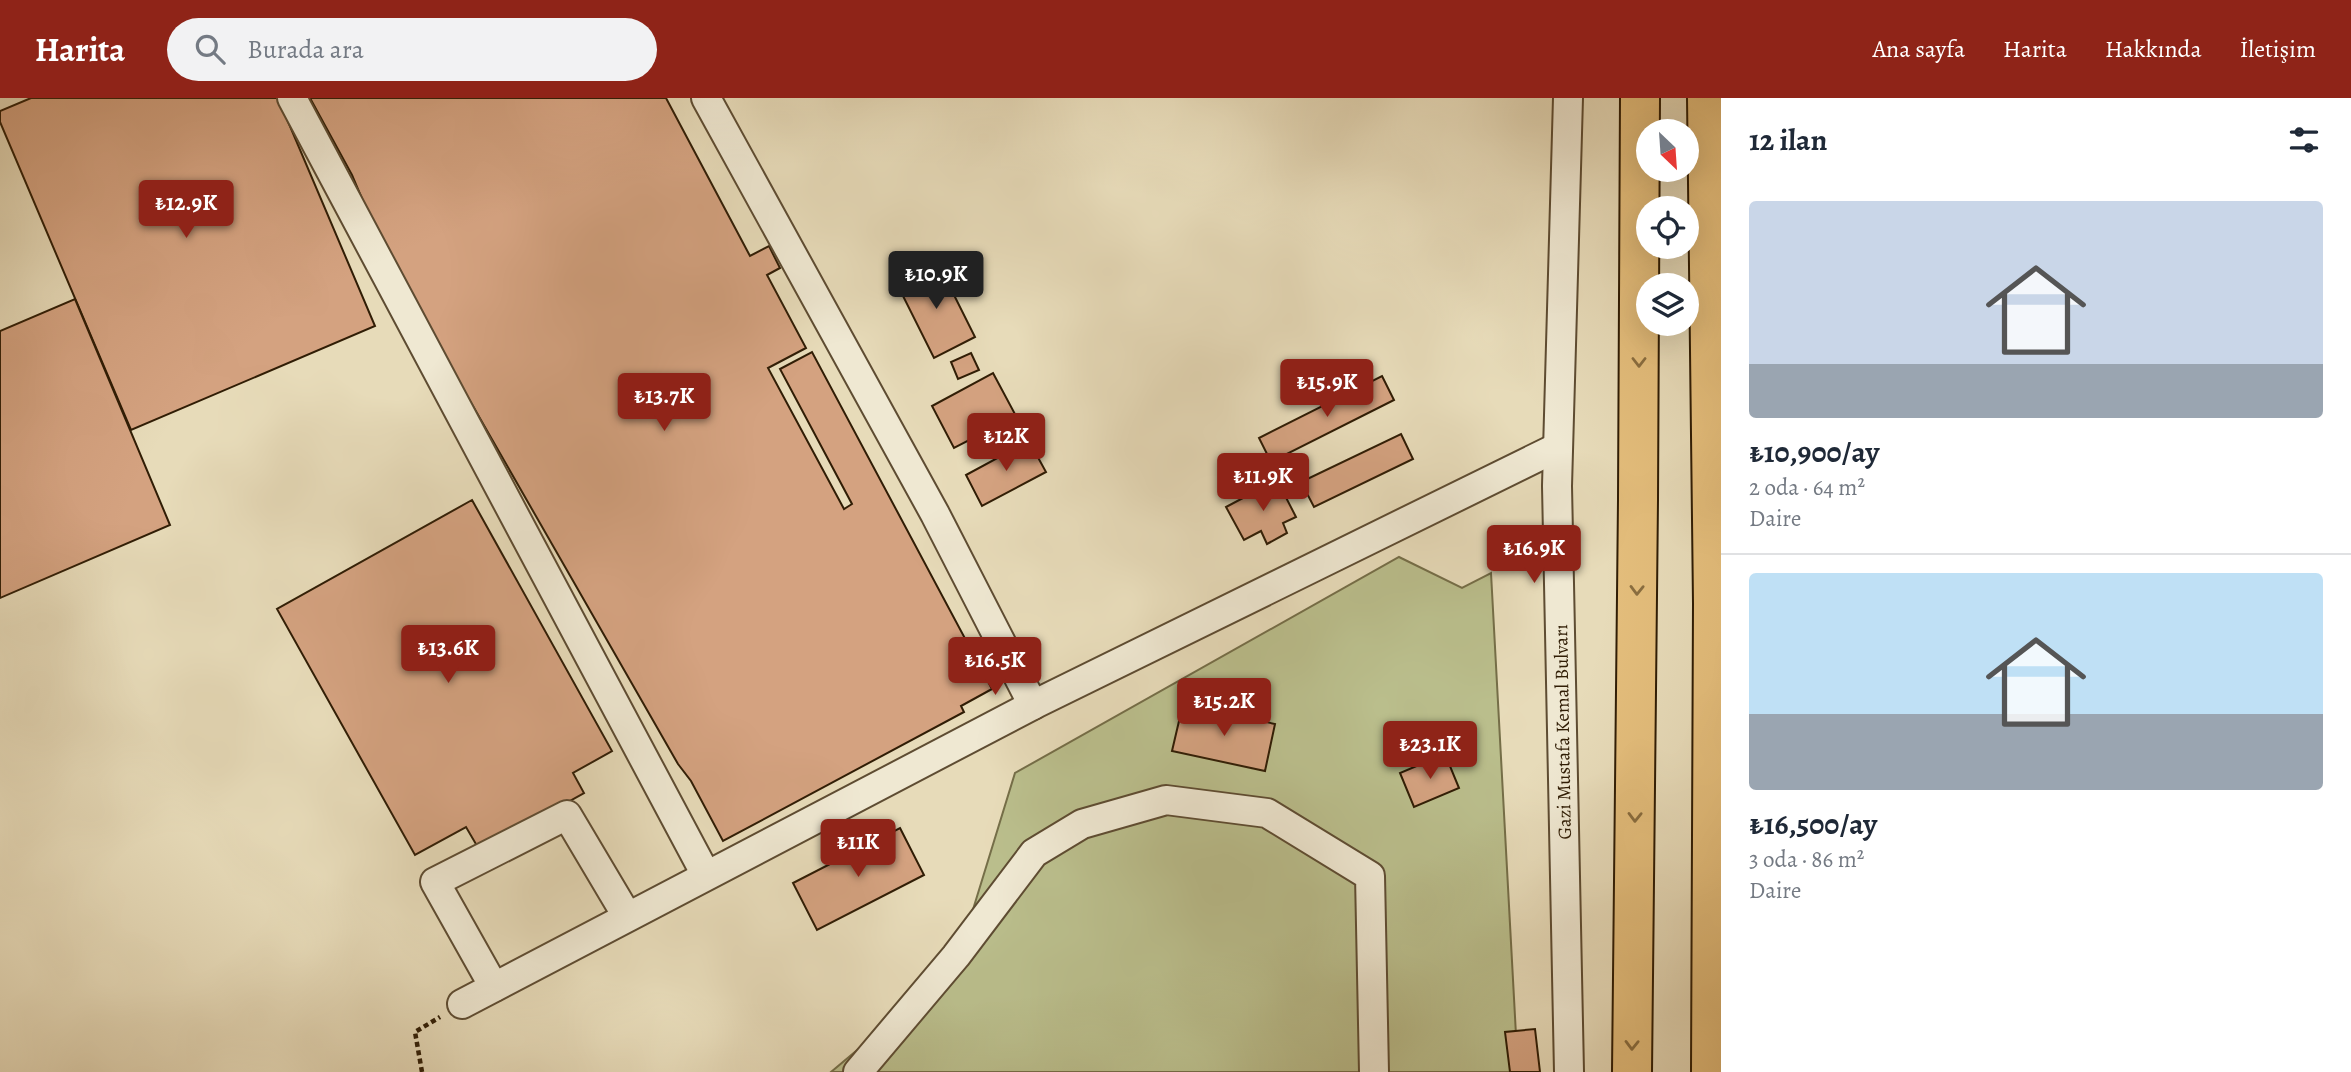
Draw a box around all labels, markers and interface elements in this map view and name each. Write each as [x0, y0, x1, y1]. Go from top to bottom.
search box [167, 18, 657, 81]
text: Harita [35, 27, 125, 72]
icon: search [191, 30, 229, 68]
text: Burada ara [247, 32, 364, 67]
text: Ana sayfa [1873, 33, 1965, 65]
text: Harita [2003, 33, 2067, 65]
text: Hakkında [2105, 33, 2202, 65]
text: İletişim [2240, 33, 2316, 65]
north arrow [1636, 119, 1699, 182]
map controls [1636, 119, 1699, 336]
text: 12 ilan [1749, 120, 1827, 160]
icon: filters [2285, 121, 2323, 159]
pin: ₺12.9K [129, 180, 243, 240]
text: ₺12.9K [155, 187, 217, 218]
button: locate [1636, 196, 1699, 259]
icon: home [1973, 247, 2099, 373]
pin: ₺10.9K [879, 252, 993, 311]
text: ₺10.9K [904, 258, 968, 289]
button: layers [1636, 273, 1699, 336]
one-way arrow [1631, 357, 1647, 368]
pin: ₺15.9K [1270, 360, 1384, 419]
text: ₺15.9K [1296, 366, 1358, 397]
pin: ₺13.7K [607, 374, 721, 433]
text: ₺13.7K [634, 380, 694, 411]
pin: ₺12K [965, 414, 1047, 473]
text: ₺12K [983, 420, 1029, 451]
text: ₺10,900/ay [1749, 432, 1879, 472]
pin: ₺11.9K [1206, 454, 1320, 513]
text: ₺11.9K [1233, 460, 1293, 491]
text: 2 oda · 64 m² [1749, 472, 1865, 503]
text: Daire [1749, 503, 1801, 534]
pin: ₺16.9K [1477, 526, 1591, 585]
text: ₺16.9K [1503, 532, 1565, 563]
one-way arrow [1629, 585, 1645, 595]
icon: home [1973, 619, 2099, 745]
street label: Gazi Mustafa Kemal Bulvarı [1548, 624, 1578, 840]
pin: ₺13.6K [391, 626, 505, 685]
text: ₺13.6K [417, 632, 479, 663]
pin: ₺16.5K [938, 638, 1052, 697]
text: ₺16.5K [964, 644, 1026, 675]
pin: ₺15.2K [1167, 678, 1281, 738]
text: ₺15.2K [1193, 685, 1255, 716]
pin: ₺23.1K [1373, 722, 1487, 781]
text: ₺23.1K [1399, 728, 1461, 759]
text: ₺16,500/ay [1749, 804, 1877, 844]
one-way arrow [1627, 812, 1643, 823]
pin: ₺11K [817, 820, 899, 879]
text: ₺11K [837, 826, 879, 857]
text: 3 oda · 86 m² [1749, 844, 1864, 875]
text: Daire [1749, 875, 1801, 906]
one-way arrow [1624, 1040, 1640, 1050]

